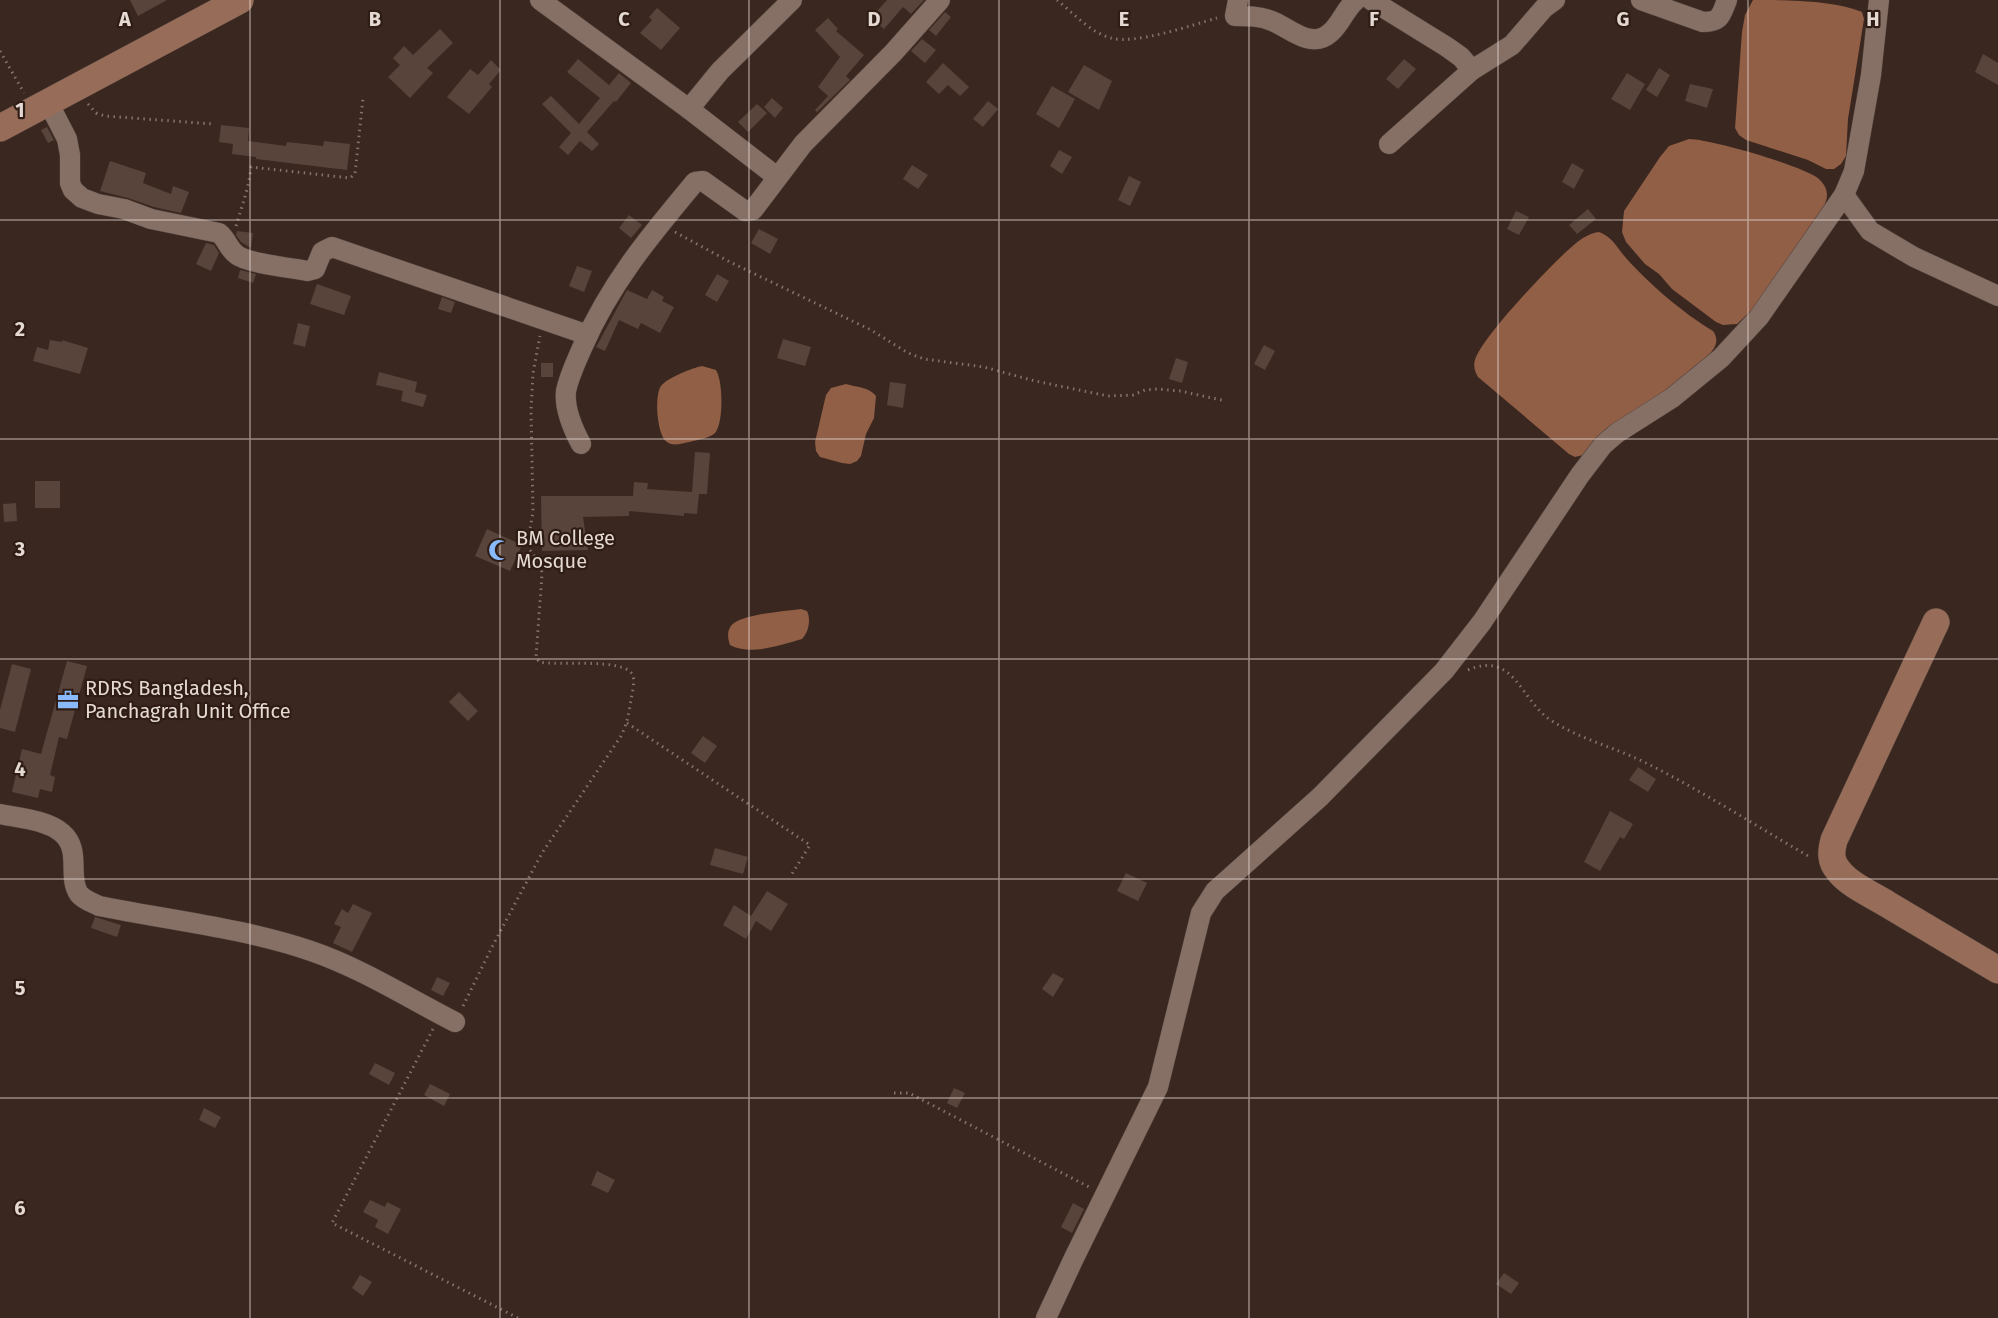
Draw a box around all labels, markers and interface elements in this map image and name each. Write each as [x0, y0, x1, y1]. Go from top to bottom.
text: A [118, 7, 132, 31]
text: B [369, 7, 381, 31]
text: C [618, 7, 630, 31]
text: D [867, 7, 881, 31]
text: E [1119, 7, 1129, 31]
text: F [1369, 7, 1379, 31]
text: G [1617, 7, 1629, 31]
text: H [1866, 7, 1880, 31]
text: 1 [15, 98, 25, 122]
text: 2 [15, 317, 25, 341]
place label: BM College Mosque [516, 526, 615, 573]
text: 3 [14, 537, 25, 561]
mosque icon: BM College Mosque [487, 538, 511, 562]
place label: RDRS Bangladesh, Panchagrah Unit Office [85, 676, 291, 723]
office icon: RDRS Bangladesh, Panchagrah Unit Office [56, 688, 80, 712]
text: 4 [14, 757, 26, 781]
text: 5 [15, 976, 26, 1000]
text: 6 [14, 1196, 26, 1220]

